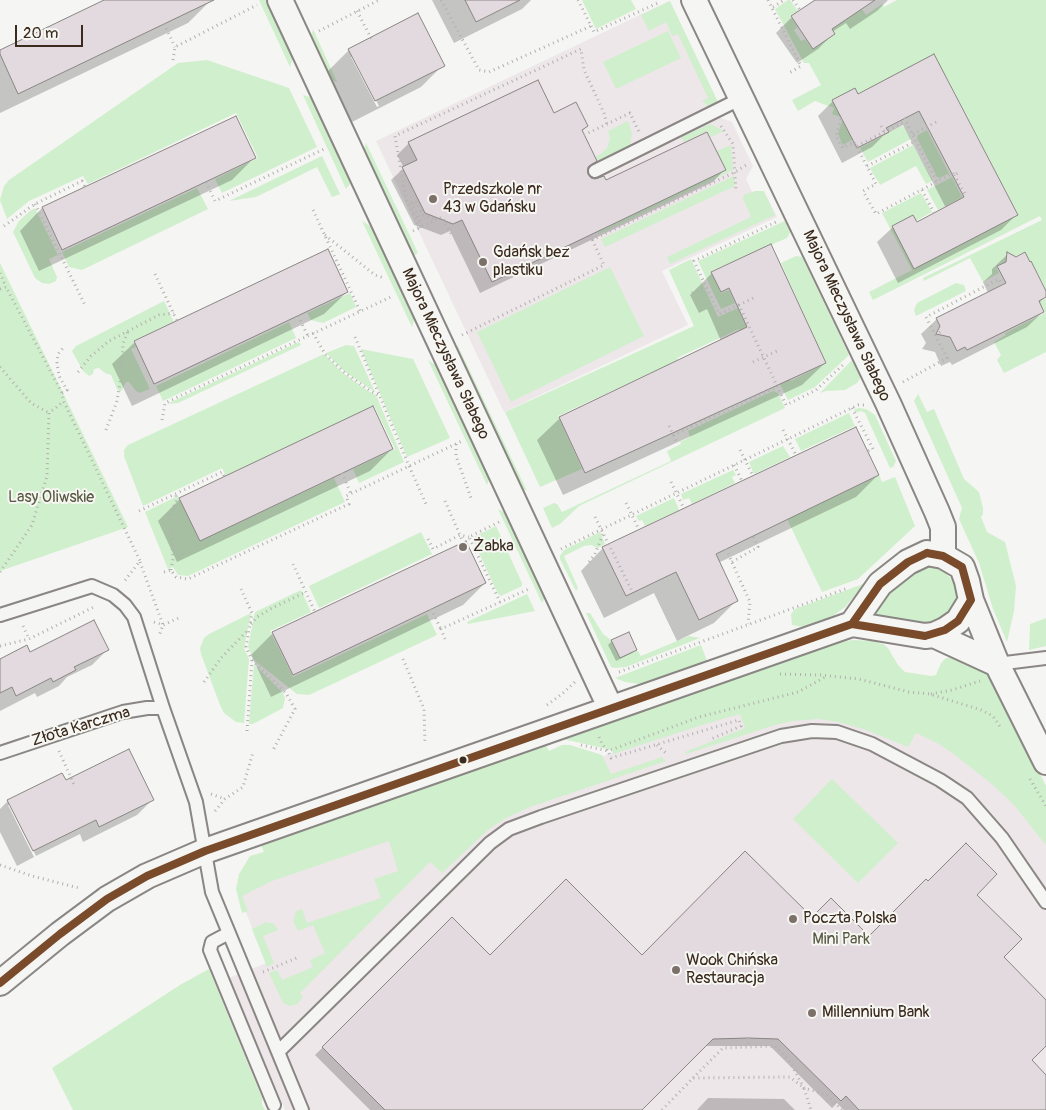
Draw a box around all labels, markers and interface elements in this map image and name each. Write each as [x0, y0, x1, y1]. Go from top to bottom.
scale bar [18, 15, 85, 47]
text: 20 m [23, 24, 58, 43]
place label: Przedszkole nr 43 w Gdańsku [443, 180, 542, 218]
marker: Przedszkole nr 43 w Gdańsku [427, 193, 439, 205]
street label: Majora Mieczysława Słabego [798, 227, 894, 405]
place label: Gdańsk bez plastiku [493, 243, 569, 281]
marker: Gdańsk bez plastiku [477, 256, 489, 268]
street label: Majora Mieczysława Słabego [397, 265, 493, 443]
park label: Lasy Oliwskie [8, 488, 94, 508]
place label: Żabka [473, 537, 514, 557]
marker: Żabka [457, 541, 469, 553]
street label: Złota Karczma [30, 703, 132, 751]
unlabelled marker [458, 755, 468, 765]
place label: Poczta Polska [803, 909, 897, 929]
marker: Poczta Polska [787, 913, 799, 925]
park label: Mini Park [812, 930, 870, 950]
place label: Wook Chińska Restauracja [686, 951, 778, 989]
marker: Wook Chińska Restauracja [670, 964, 682, 976]
place label: Millennium Bank [822, 1003, 930, 1023]
marker: Millennium Bank [806, 1007, 818, 1019]

